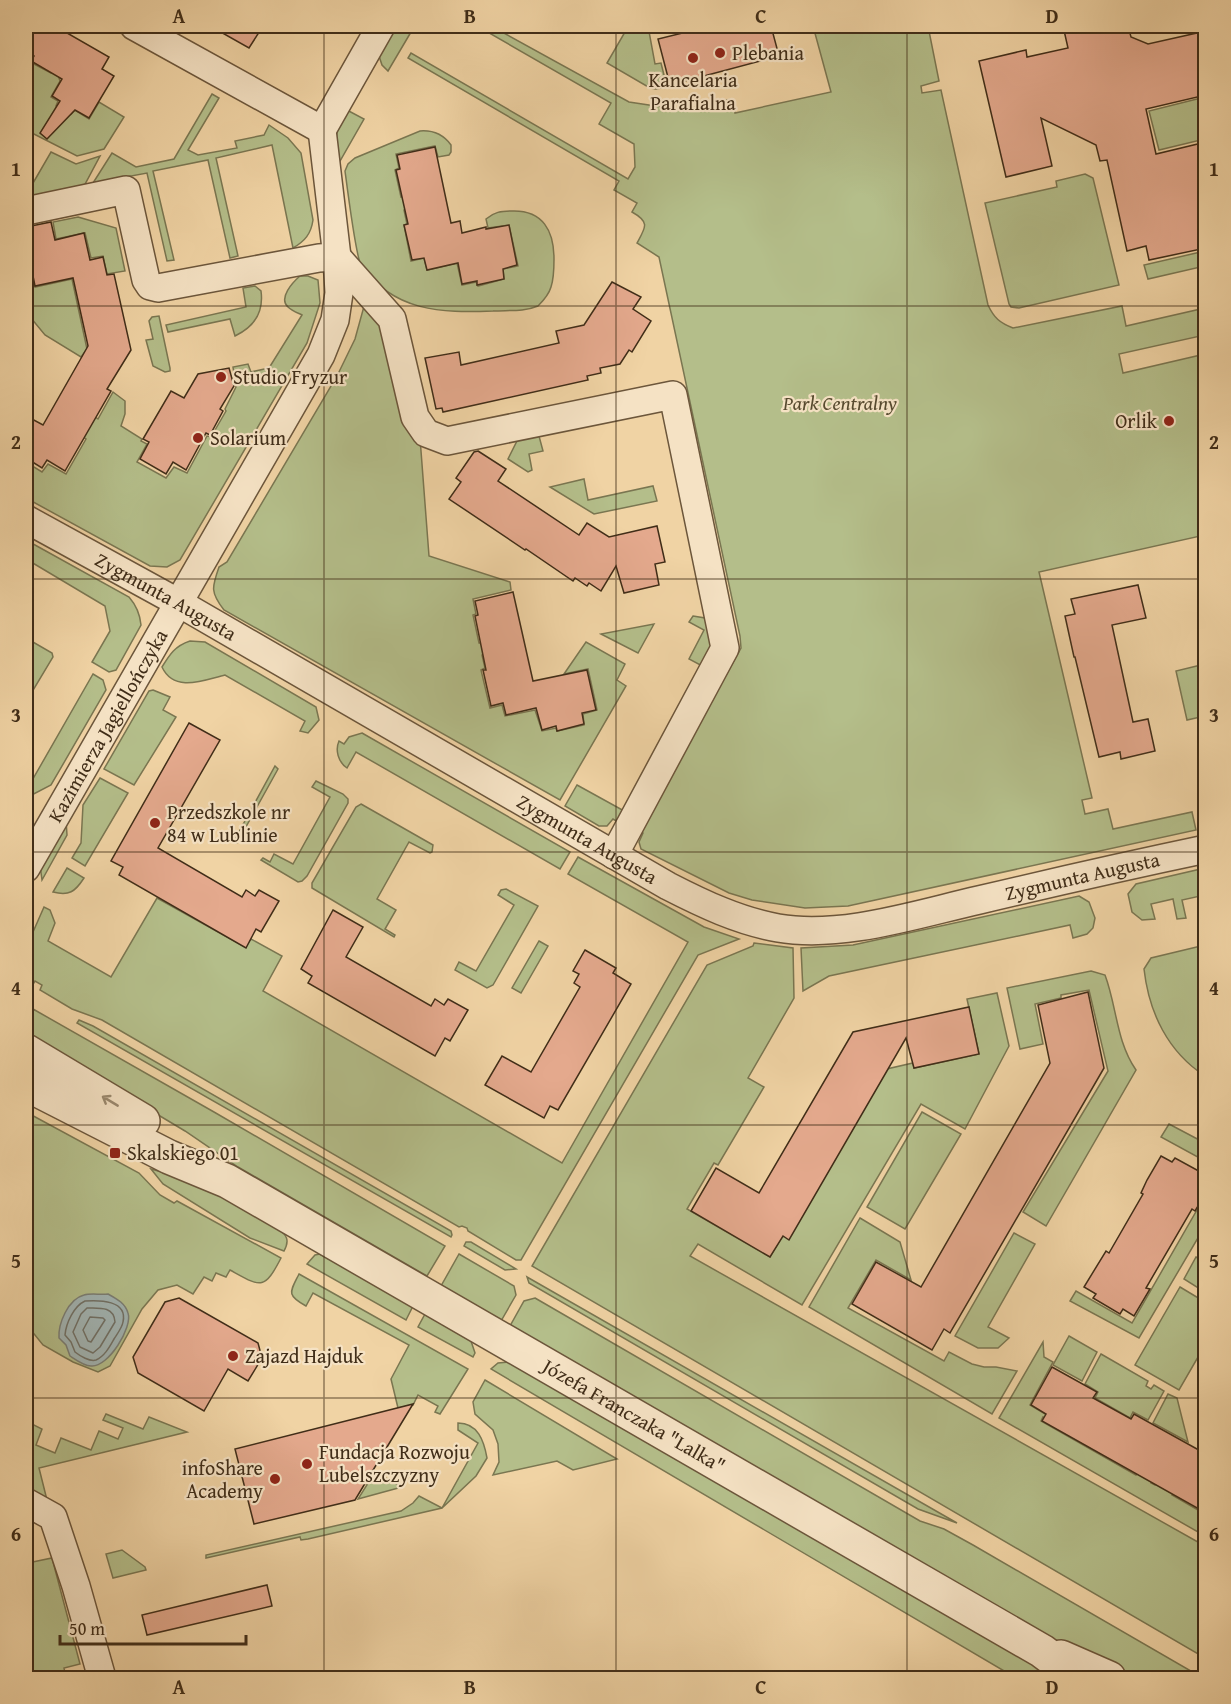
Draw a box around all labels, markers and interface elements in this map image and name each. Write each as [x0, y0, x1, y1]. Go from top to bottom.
text: A [173, 1, 186, 30]
text: B [464, 1, 476, 30]
text: C [755, 1, 767, 30]
text: D [1045, 1, 1059, 30]
place label: Plebania [732, 38, 804, 67]
marker: Plebania [713, 46, 727, 60]
marker: Kancelaria Parafialna [686, 51, 700, 65]
place label: Kancelaria Parafialna [648, 65, 738, 117]
text: 1 [11, 154, 21, 183]
text: 1 [1209, 154, 1219, 183]
place label: Studio Fryzur [233, 362, 347, 391]
marker: Studio Fryzur [214, 370, 228, 384]
park label: Park Centralny [782, 388, 897, 417]
place label: Orlik [1115, 406, 1158, 435]
marker: Orlik [1162, 414, 1176, 428]
place label: Solarium [210, 423, 287, 452]
text: 2 [11, 427, 21, 456]
text: 2 [1209, 427, 1219, 456]
marker: Solarium [191, 431, 205, 445]
street label: Zygmunta Augusta [90, 545, 243, 648]
street label: Kazimierza Jagiellończyka [40, 623, 175, 828]
text: 3 [11, 700, 21, 729]
text: 3 [1209, 700, 1219, 729]
street label: Zygmunta Augusta [512, 787, 663, 891]
place label: Przedszkole nr 84 w Lublinie [167, 797, 290, 849]
marker: Przedszkole nr 84 w Lublinie [148, 816, 162, 830]
street label: Zygmunta Augusta [1002, 844, 1163, 907]
text: 4 [11, 973, 21, 1002]
text: 4 [1209, 973, 1219, 1002]
one-way arrow [102, 1094, 119, 1106]
place label: Skalskiego 01 [127, 1138, 239, 1167]
marker: Skalskiego 01 [108, 1146, 122, 1160]
text: 5 [11, 1246, 21, 1275]
text: 5 [1209, 1246, 1219, 1275]
place label: Zajazd Hajduk [245, 1341, 364, 1370]
marker: Zajazd Hajduk [226, 1349, 240, 1363]
street label: Józefa Franczaka "Lalka" [535, 1350, 731, 1479]
place label: Fundacja Rozwoju Lubelszczyzny [319, 1437, 470, 1489]
place label: infoShare Academy [182, 1453, 263, 1505]
marker: Fundacja Rozwoju Lubelszczyzny [300, 1457, 314, 1471]
marker: infoShare Academy [268, 1472, 282, 1486]
text: 6 [11, 1519, 21, 1548]
text: 6 [1209, 1519, 1219, 1548]
scale bar [60, 1608, 246, 1646]
text: 50 m [69, 1615, 105, 1642]
text: A [173, 1672, 186, 1701]
text: B [464, 1672, 476, 1701]
text: C [755, 1672, 767, 1701]
text: D [1045, 1672, 1059, 1701]

